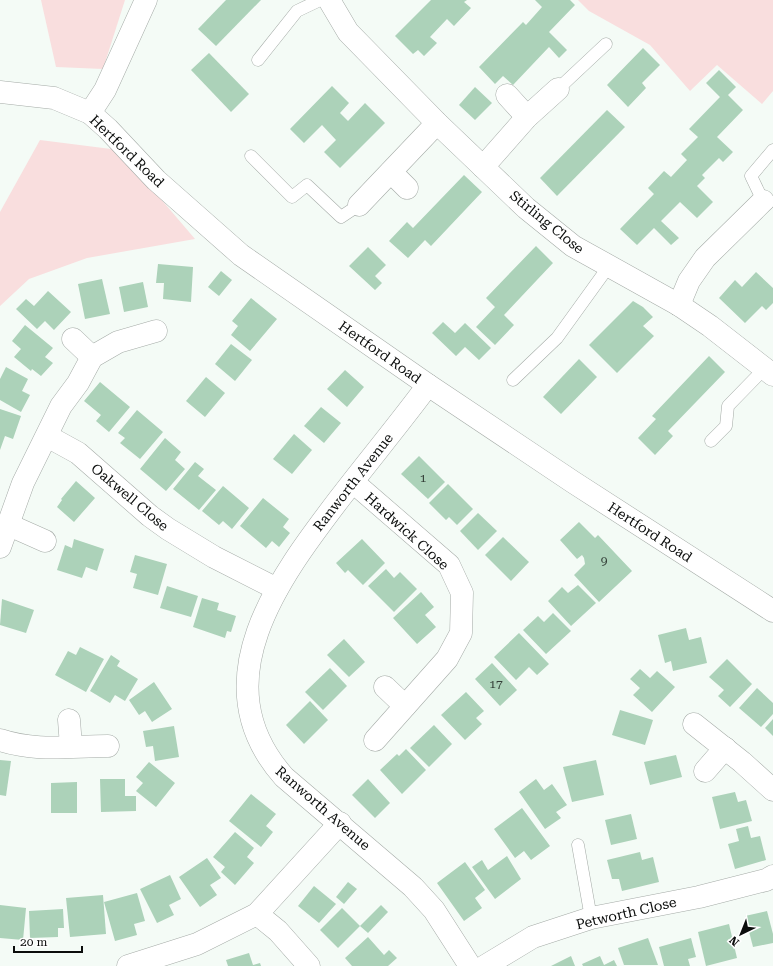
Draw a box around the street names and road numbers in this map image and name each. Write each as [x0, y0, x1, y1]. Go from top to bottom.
street label: Hertford Road [87, 112, 167, 190]
street label: Stirling Close [507, 187, 587, 257]
street label: Hertford Road [336, 318, 424, 386]
street label: Ranworth Avenue [310, 430, 396, 534]
street label: Oakwell Close [88, 460, 172, 534]
street label: Hardwick Close [362, 489, 452, 573]
street label: Hertford Road [605, 499, 695, 565]
street label: Ranworth Avenue [272, 763, 374, 854]
street label: Petworth Close [574, 894, 678, 932]

